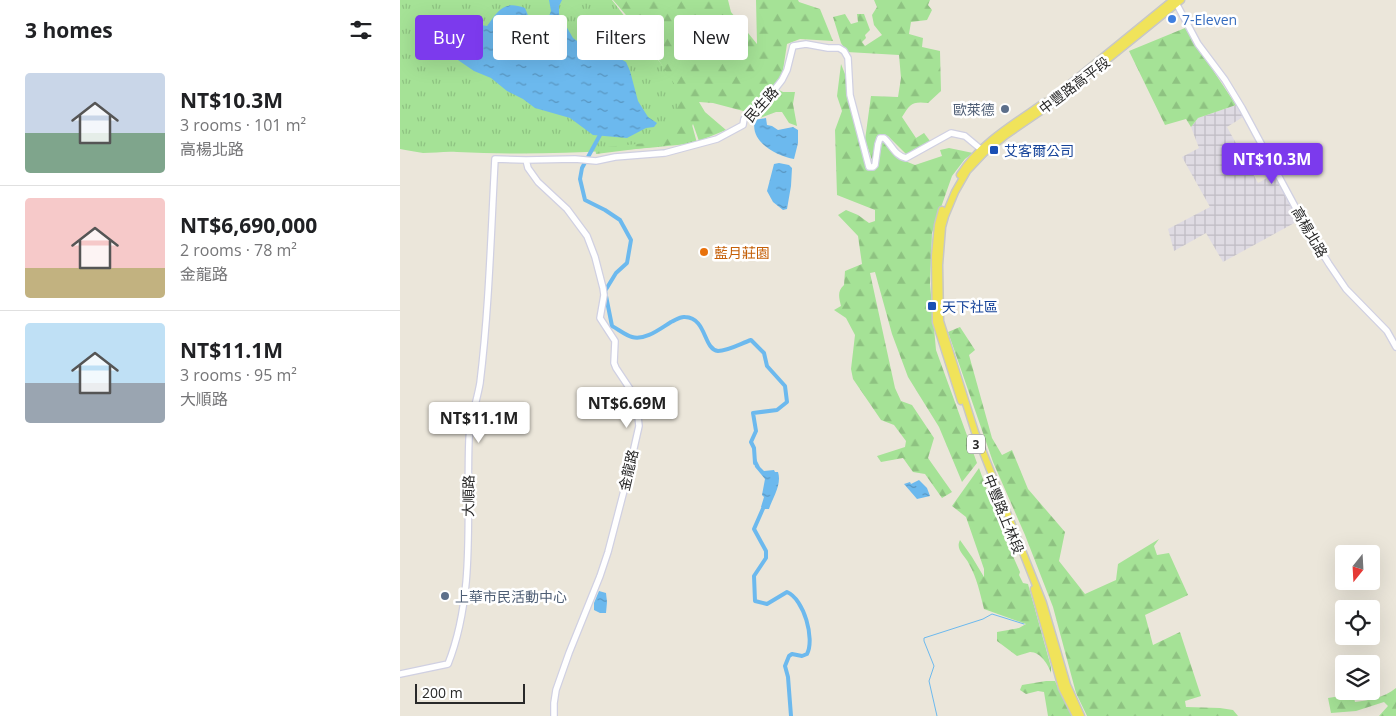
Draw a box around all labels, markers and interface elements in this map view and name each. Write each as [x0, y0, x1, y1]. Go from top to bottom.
place label: 7-Eleven [1182, 10, 1237, 29]
marker: 7-Eleven [1166, 13, 1178, 25]
chip: Buy [415, 15, 483, 60]
chip: Rent [493, 15, 567, 60]
chip: Filters [577, 15, 664, 60]
chip: New [674, 15, 748, 60]
text: 3 homes [25, 16, 113, 44]
icon: filters [347, 16, 375, 44]
street label: 中豐路高平段 [1035, 52, 1113, 118]
street label: 民生路 [740, 82, 782, 126]
text: NT$10.3M [180, 86, 283, 114]
icon: home [65, 93, 125, 153]
place label: 歐萊德 [953, 100, 995, 119]
marker: 歐萊德 [999, 103, 1011, 115]
text: 3 rooms · 101 m² [180, 114, 306, 136]
text: 高楊北路 [180, 138, 244, 160]
place label: 艾客爾公司 [1004, 141, 1074, 160]
pin: NT$10.3M [1220, 142, 1324, 185]
marker: 艾客爾公司 [988, 144, 1000, 156]
text: NT$10.3M [1233, 148, 1311, 170]
street label: 高楊北路 [1288, 203, 1332, 261]
text: NT$6,690,000 [180, 211, 317, 239]
icon: home [65, 218, 125, 278]
text: 2 rooms · 78 m² [180, 239, 297, 261]
place label: 藍月莊園 [714, 243, 770, 262]
marker: 藍月莊園 [698, 246, 710, 258]
text: 金龍路 [180, 263, 228, 285]
place label: 天下社區 [942, 297, 998, 316]
marker: 天下社區 [926, 300, 938, 312]
text: NT$11.1M [180, 336, 283, 364]
icon: home [65, 343, 125, 403]
text: 3 rooms · 95 m² [180, 364, 297, 386]
pin: NT$6.69M [575, 386, 679, 429]
text: 大順路 [180, 388, 228, 410]
text: NT$6.69M [588, 392, 666, 414]
pin: NT$11.1M [427, 402, 531, 444]
text: NT$11.1M [440, 407, 518, 429]
road number: 3 [967, 434, 985, 454]
street label: 金龍路 [614, 447, 642, 493]
street label: 中豐路上林段 [979, 471, 1029, 557]
street label: 大順路 [458, 475, 478, 517]
north arrow [1335, 545, 1380, 590]
map controls [1335, 545, 1380, 700]
place label: 上華市民活動中心 [455, 587, 567, 606]
marker: 上華市民活動中心 [439, 590, 451, 602]
button: locate [1335, 600, 1380, 645]
button: layers [1335, 655, 1380, 700]
scale bar [415, 681, 525, 704]
text: 200 m [422, 683, 463, 702]

